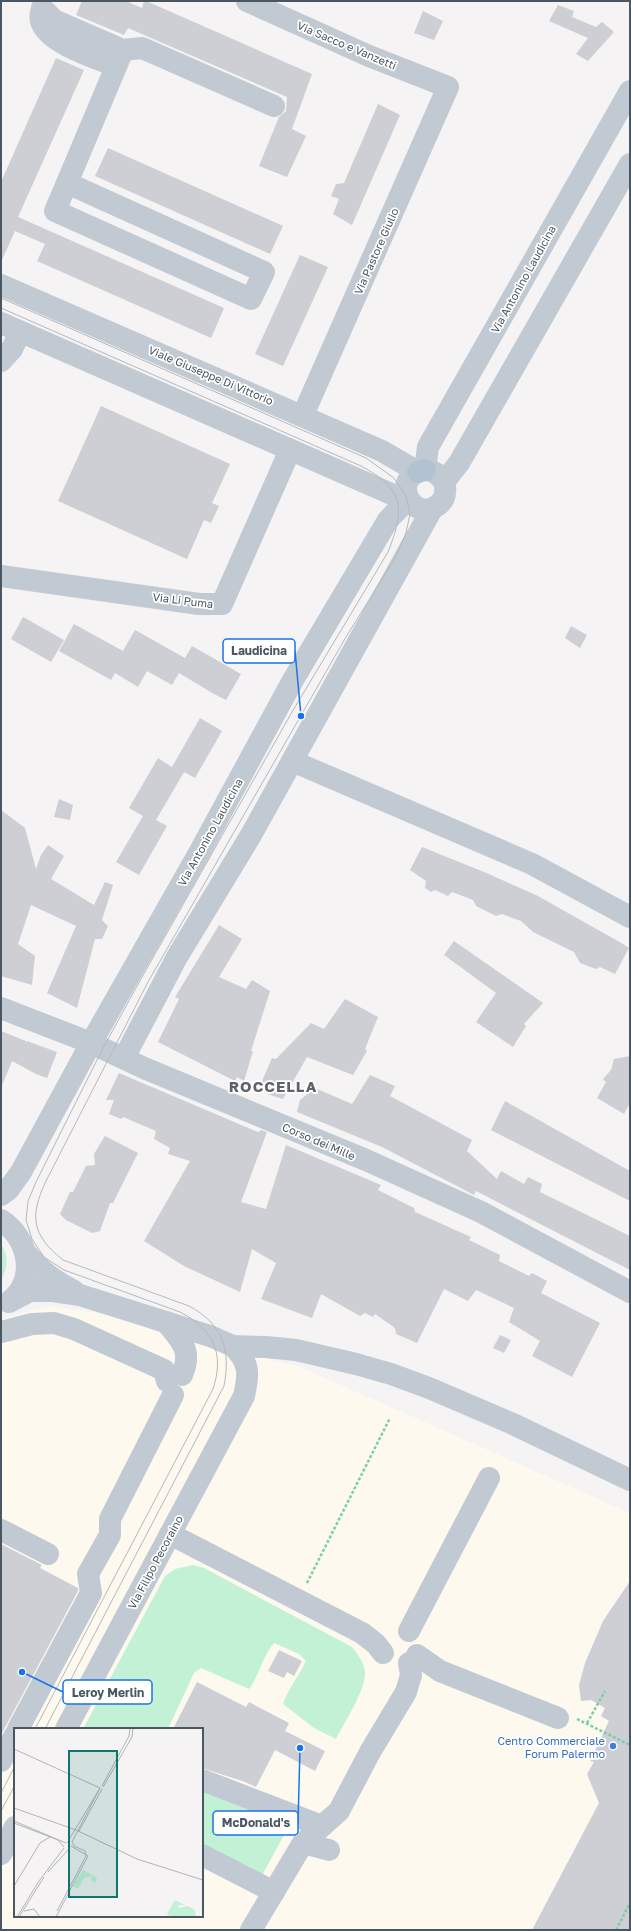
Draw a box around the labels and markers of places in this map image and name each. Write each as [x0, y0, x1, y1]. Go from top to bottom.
callout: Laudicina [223, 639, 295, 663]
callout: Leroy Merlin [63, 1680, 152, 1704]
place label: Centro Commerciale Forum Palermo [497, 1734, 605, 1760]
marker: Centro Commerciale Forum Palermo [608, 1741, 618, 1751]
callout: McDonald's [213, 1811, 298, 1835]

